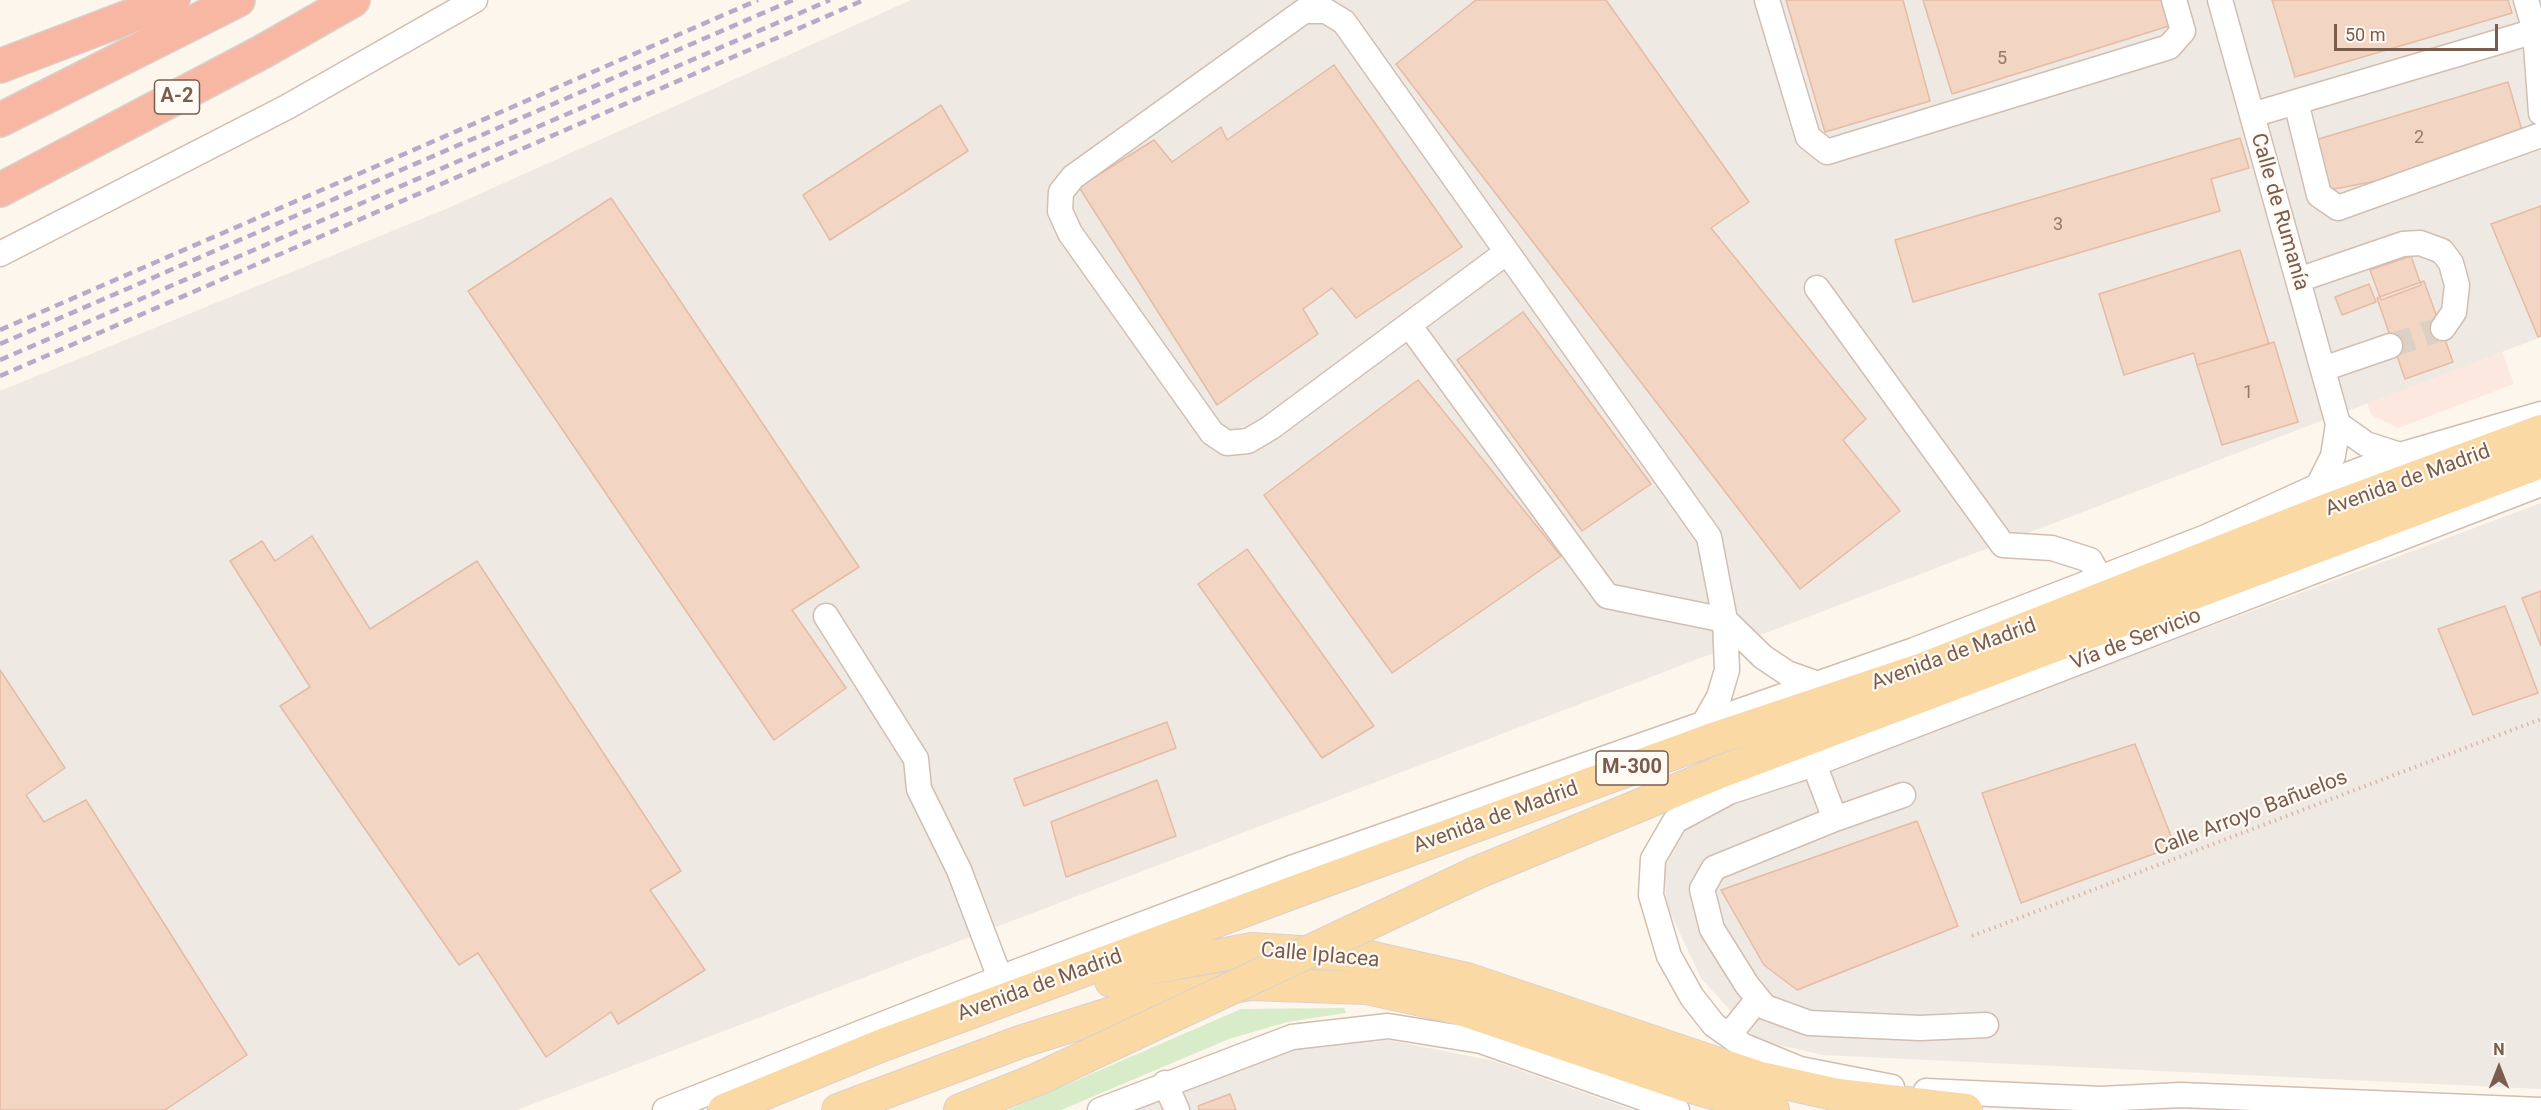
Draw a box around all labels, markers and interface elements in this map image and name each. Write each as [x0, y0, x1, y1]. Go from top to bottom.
scale bar [2337, 12, 2500, 50]
text: 50 m [2345, 24, 2385, 45]
house number: 5 [1997, 48, 2007, 70]
road number: A-2 [154, 80, 200, 114]
house number: 2 [2414, 127, 2424, 149]
street label: Calle de Rumanía [2245, 130, 2313, 294]
house number: 3 [2053, 214, 2063, 236]
house number: 1 [2243, 382, 2253, 404]
street label: Avenida de Madrid [2322, 440, 2494, 522]
street label: Vía de Servicio [2067, 604, 2205, 676]
street label: Avenida de Madrid [1868, 614, 2040, 696]
road number: M-300 [1596, 751, 1668, 785]
street label: Calle Arroyo Bañuelos [2151, 766, 2351, 862]
street label: Avenida de Madrid [1410, 777, 1582, 859]
street label: Calle Iplacea [1260, 938, 1380, 974]
street label: Avenida de Madrid [954, 945, 1126, 1027]
north arrow [2469, 1038, 2529, 1098]
text: N [2493, 1040, 2505, 1059]

